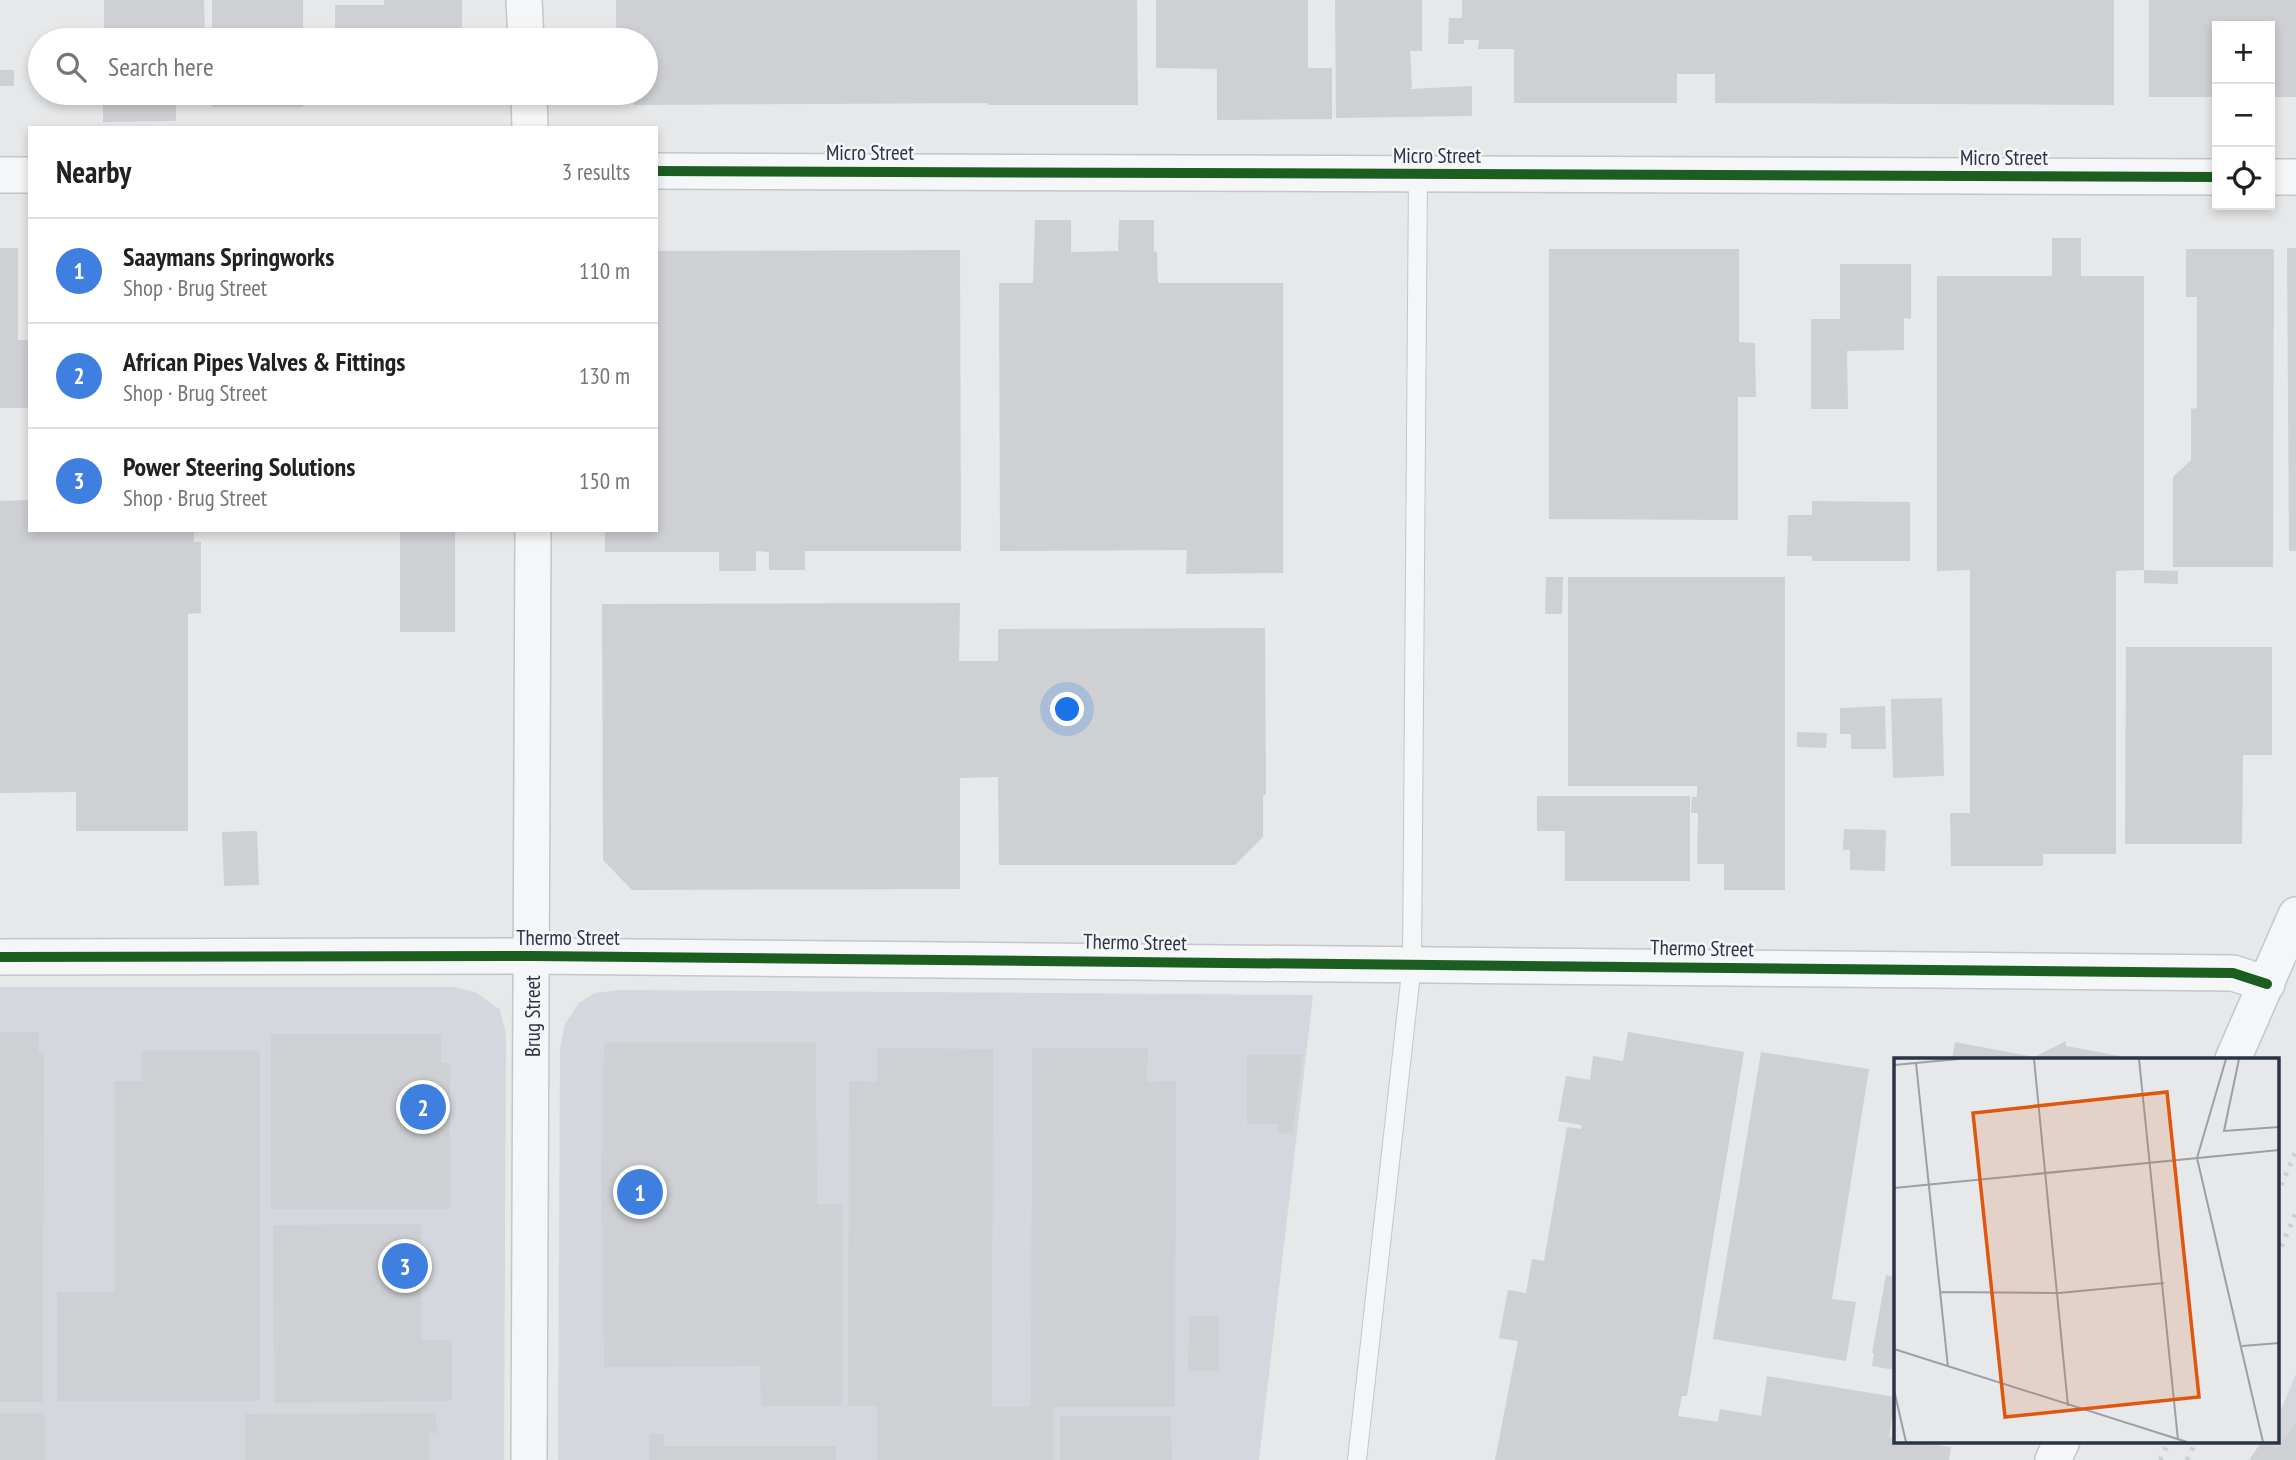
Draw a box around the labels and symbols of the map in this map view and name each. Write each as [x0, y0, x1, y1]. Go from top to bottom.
street label: Micro Street [826, 139, 914, 166]
street label: Micro Street [1393, 142, 1481, 169]
street label: Micro Street [1960, 144, 2048, 171]
your location [1050, 692, 1084, 726]
street label: Thermo Street [516, 924, 620, 951]
street label: Thermo Street [1083, 928, 1187, 956]
street label: Thermo Street [1650, 934, 1754, 962]
street label: Brug Street [519, 975, 546, 1057]
inset map [1894, 1058, 2278, 1442]
pin: 2 [400, 1081, 446, 1133]
pin: 1 [617, 1166, 663, 1218]
pin: 3 [382, 1240, 428, 1292]

